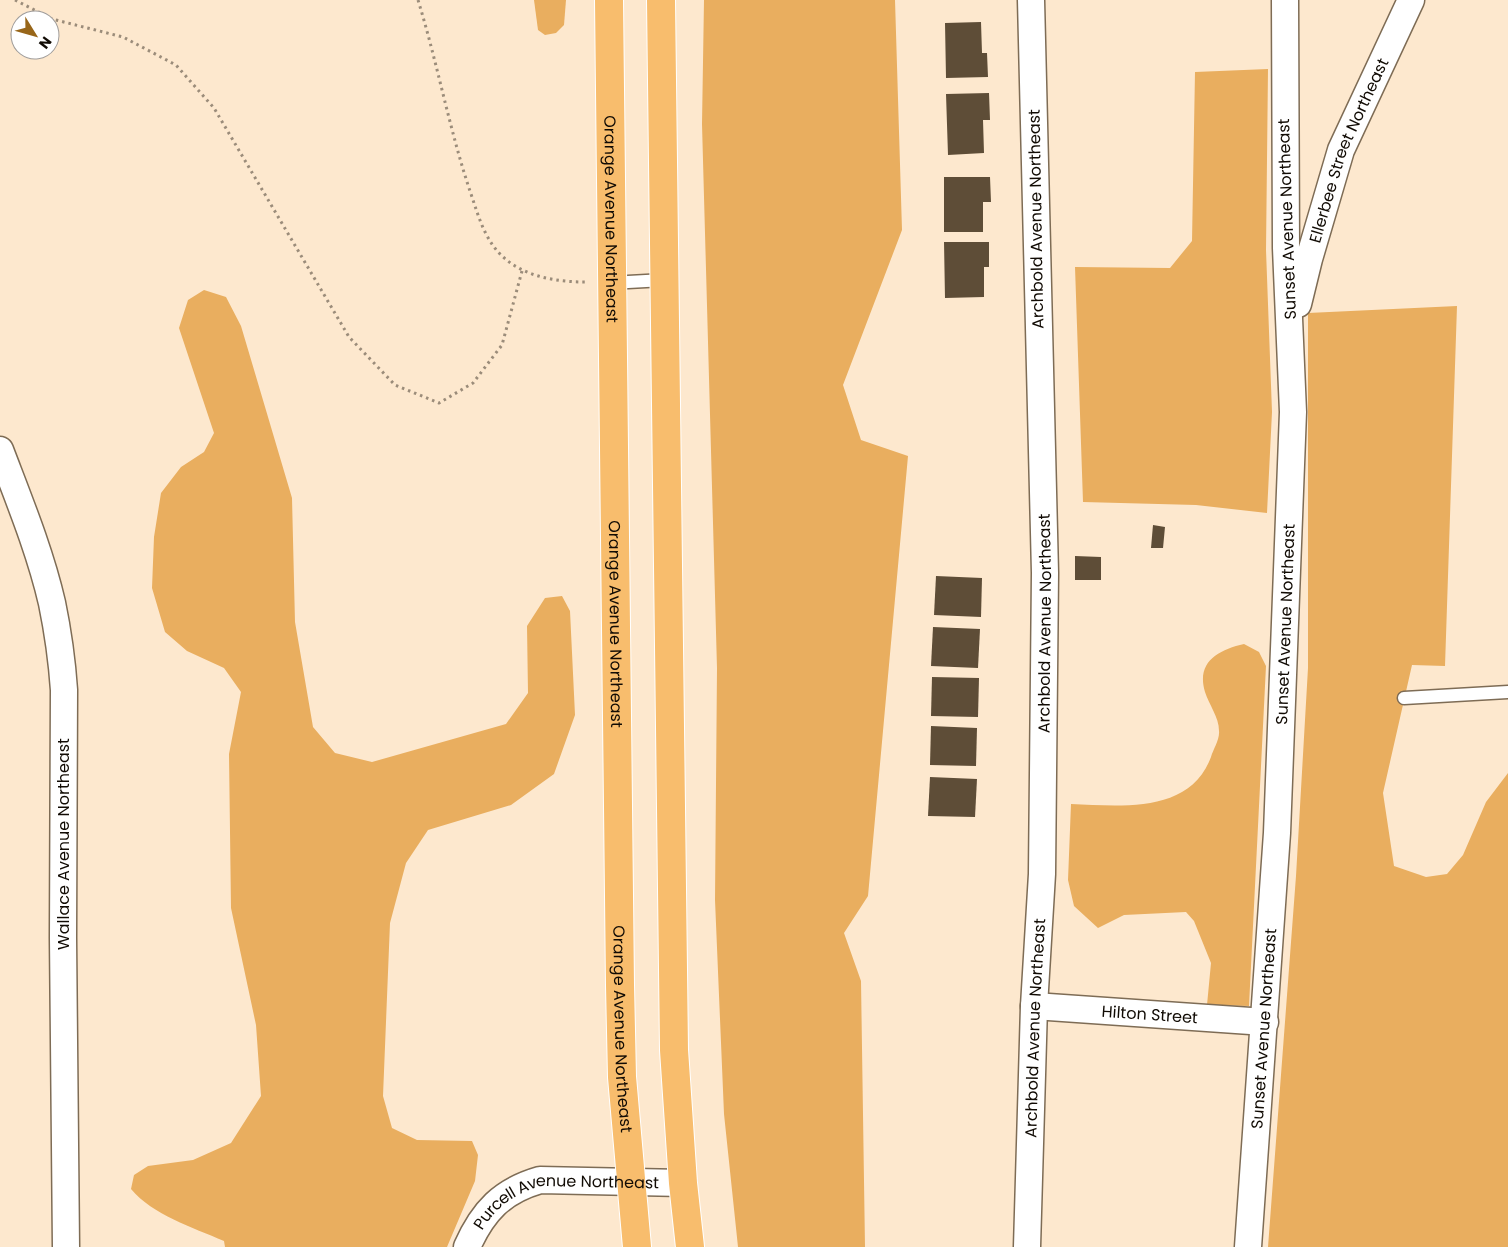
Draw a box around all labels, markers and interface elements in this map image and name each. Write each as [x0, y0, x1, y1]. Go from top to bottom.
north arrow [10, 10, 60, 60]
text: N [34, 33, 57, 53]
street label: Ellerbee Street Northeast [1303, 54, 1394, 246]
street label: Archbold Avenue Northeast [1023, 109, 1049, 329]
street label: Orange Avenue Northeast [599, 115, 624, 323]
street label: Sunset Avenue Northeast [1272, 118, 1302, 320]
street label: Archbold Avenue Northeast [1032, 513, 1057, 733]
street label: Orange Avenue Northeast [603, 520, 629, 728]
street label: Sunset Avenue Northeast [1270, 523, 1300, 725]
street label: Wallace Avenue Northeast [52, 738, 75, 950]
street label: Archbold Avenue Northeast [1019, 918, 1051, 1138]
street label: Orange Avenue Northeast [608, 925, 638, 1134]
street label: Sunset Avenue Northeast [1245, 927, 1282, 1130]
street label: Hilton Street [1101, 999, 1199, 1029]
street label: Purcell Avenue Northeast [467, 1168, 659, 1234]

